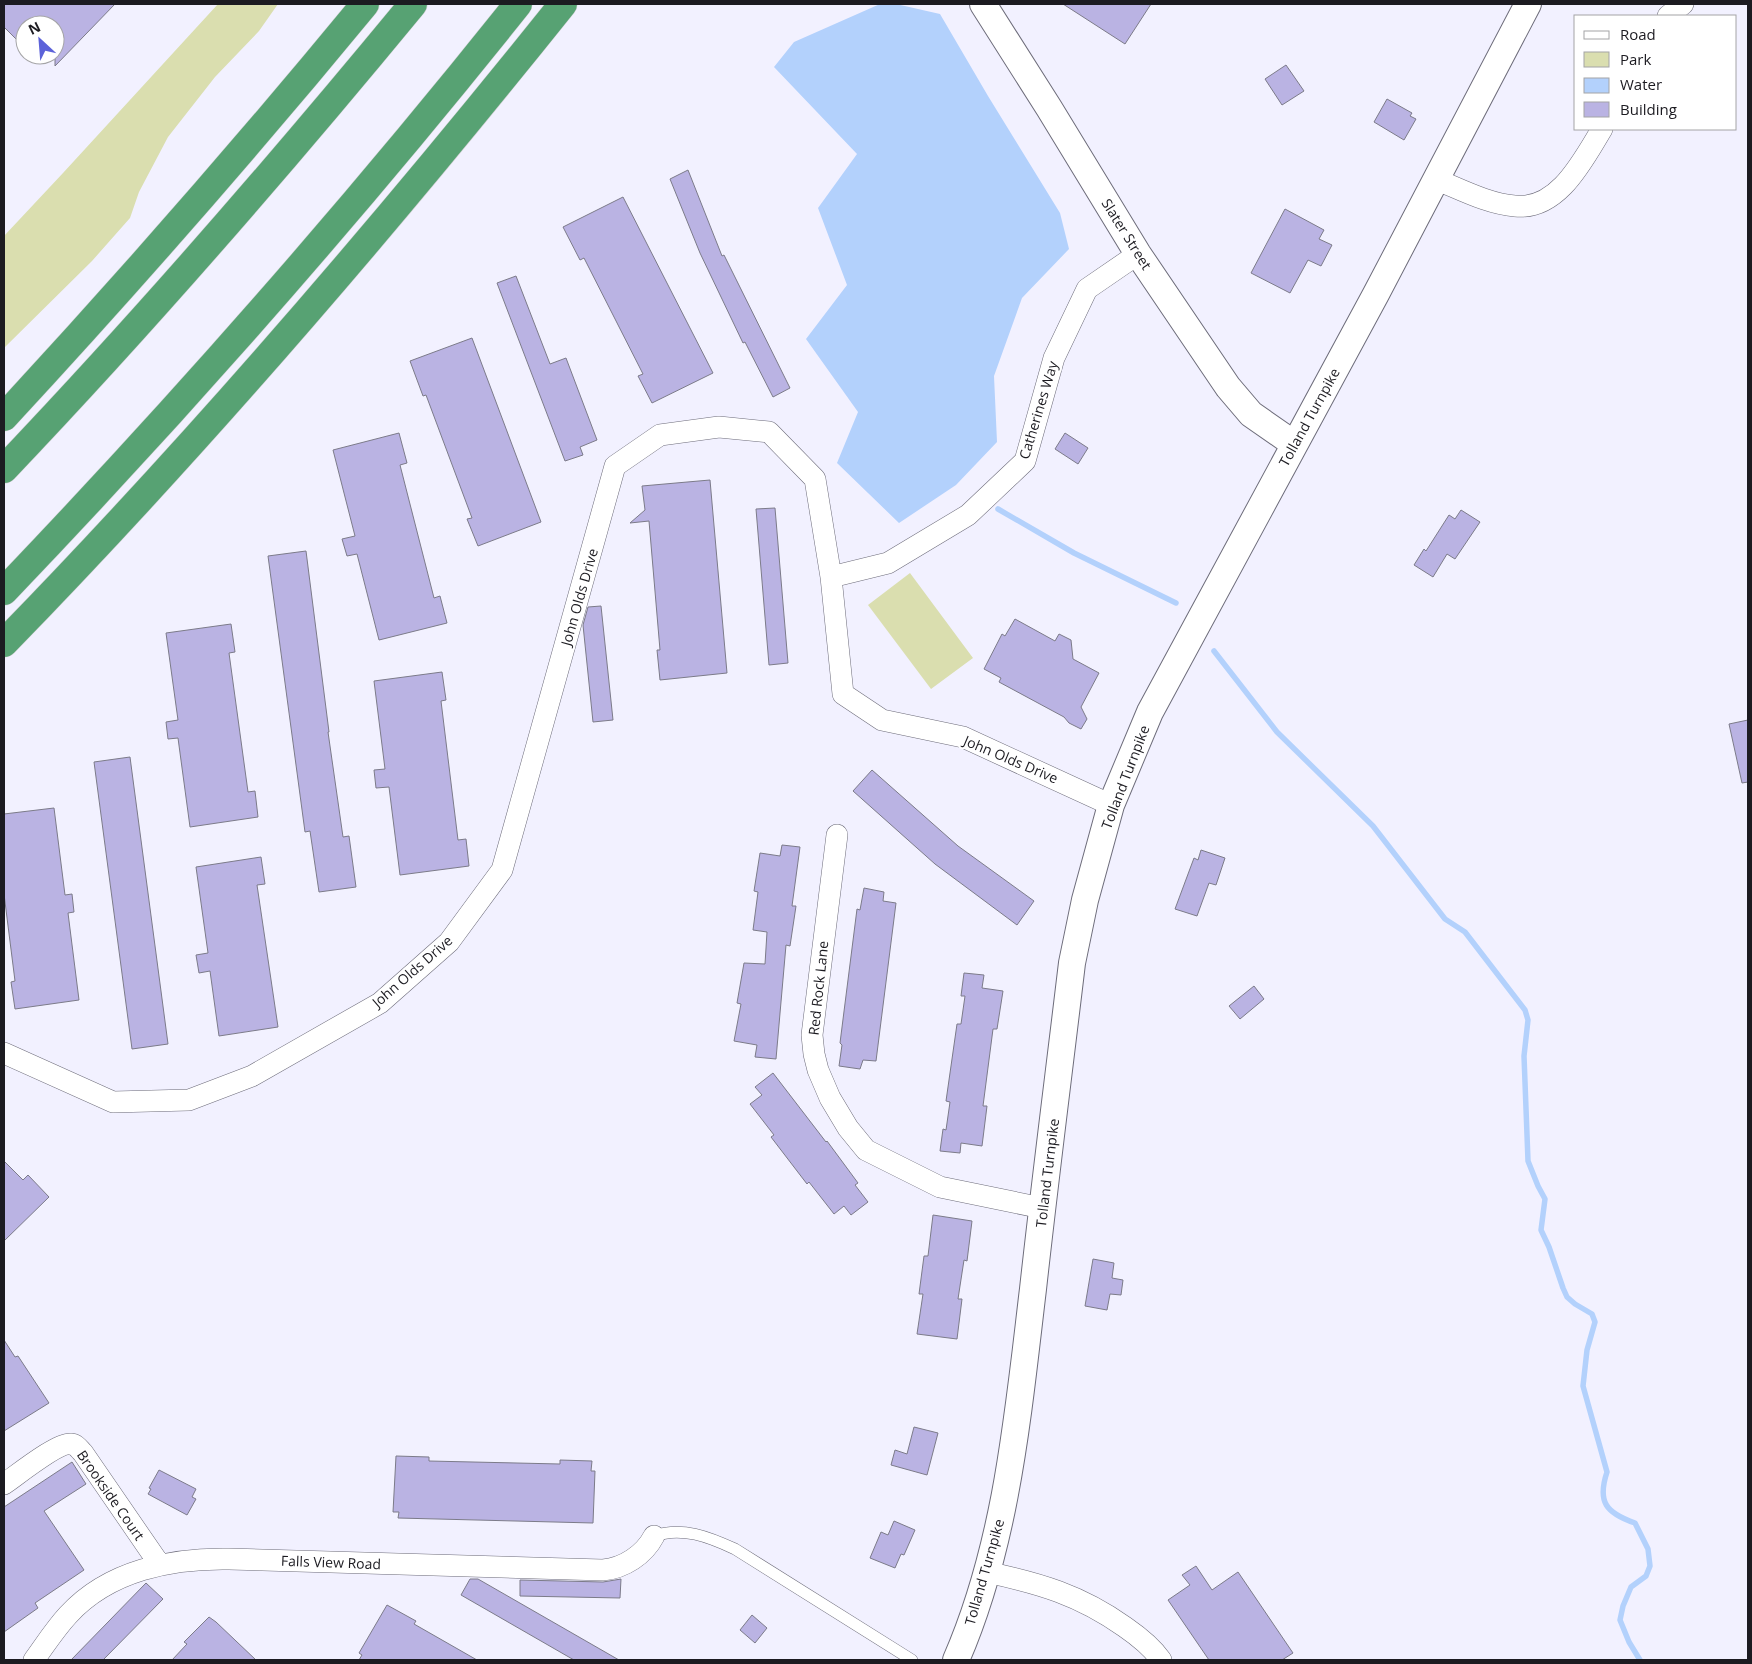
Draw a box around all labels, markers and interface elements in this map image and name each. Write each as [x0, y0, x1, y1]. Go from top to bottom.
north arrow [15, 15, 65, 65]
legend [1574, 15, 1737, 130]
text: N [25, 17, 43, 39]
text: Road [1620, 24, 1656, 44]
text: Park [1620, 49, 1651, 69]
text: Water [1620, 74, 1662, 94]
text: Building [1620, 99, 1677, 119]
street label: Slater Street [1098, 195, 1156, 273]
street label: Catherines Way [1014, 358, 1062, 461]
street label: Tolland Turnpike [1274, 364, 1344, 470]
street label: John Olds Drive [555, 546, 602, 650]
street label: Tolland Turnpike [1096, 722, 1154, 832]
street label: John Olds Drive [959, 730, 1061, 787]
street label: John Olds Drive [366, 931, 456, 1012]
street label: Red Rock Lane [804, 940, 832, 1036]
street label: Tolland Turnpike [1031, 1117, 1063, 1229]
street label: Brookside Court [73, 1446, 149, 1544]
street label: Tolland Turnpike [960, 1517, 1008, 1627]
street label: Falls View Road [281, 1551, 381, 1573]

